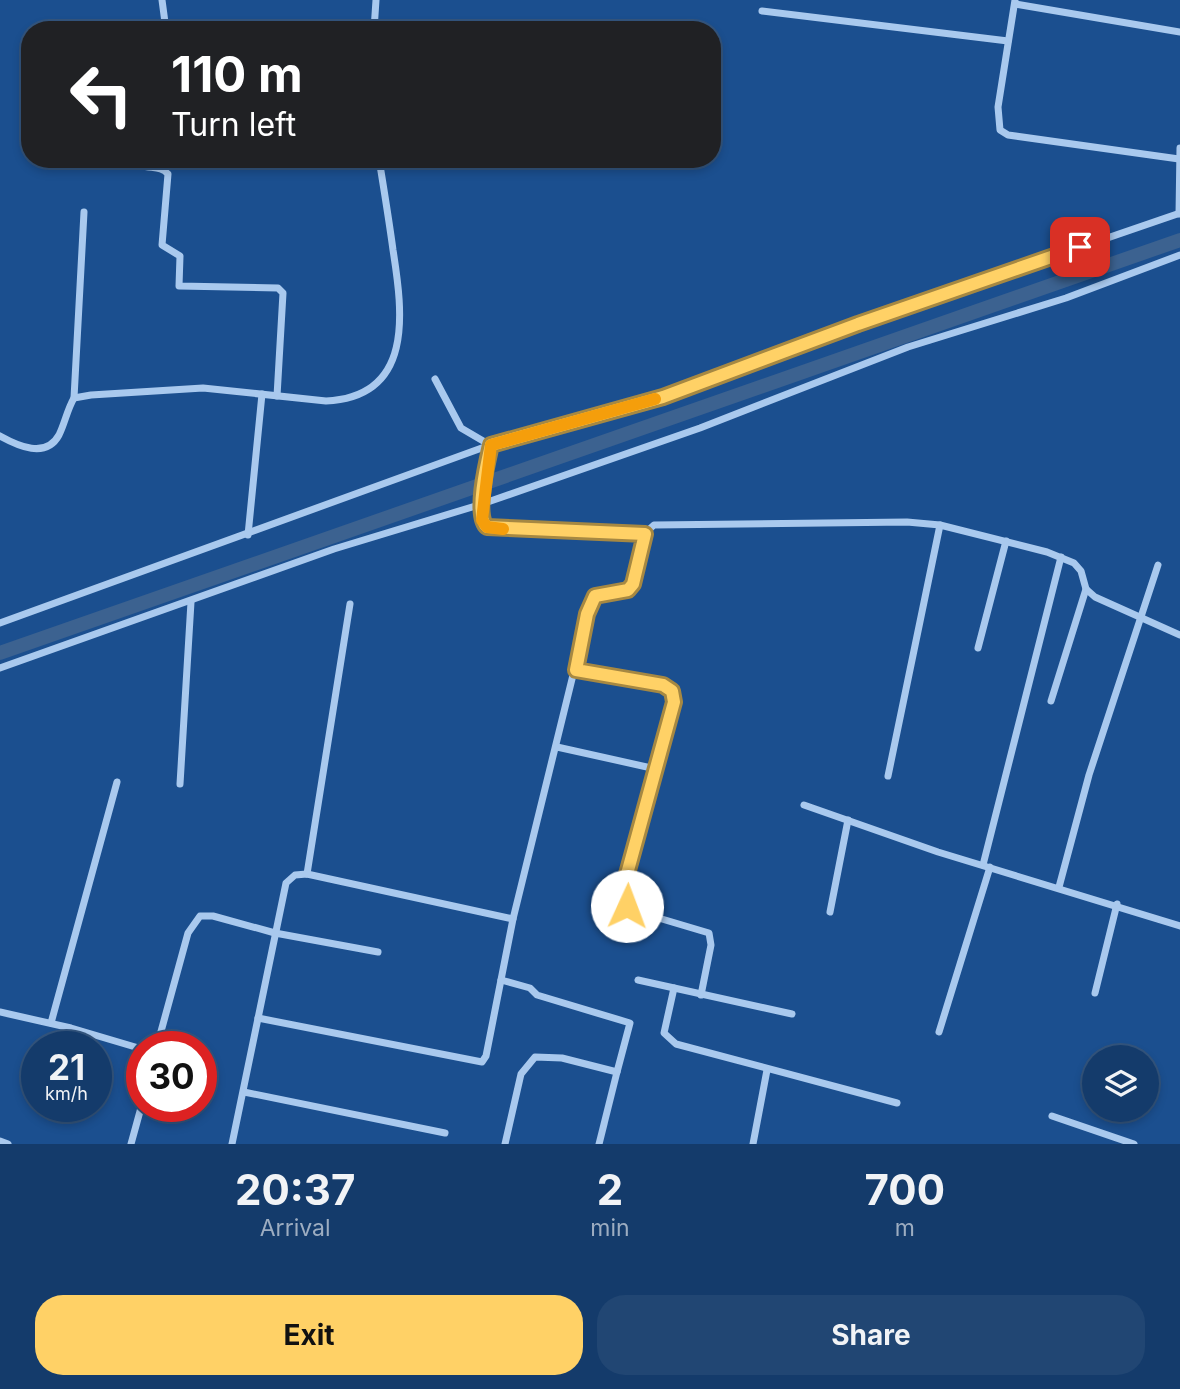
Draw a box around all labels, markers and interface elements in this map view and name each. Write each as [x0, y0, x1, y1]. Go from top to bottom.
text: 110 m [171, 45, 303, 104]
icon: left [56, 49, 147, 140]
text: Turn left [171, 105, 296, 144]
pin [1050, 217, 1110, 277]
icon: arrive [1061, 228, 1099, 266]
position arrow [590, 869, 664, 943]
speed limit sign: 30 [126, 1031, 217, 1122]
map controls [1082, 1045, 1159, 1122]
button: layers [1082, 1045, 1159, 1122]
text: 21 [48, 1046, 85, 1088]
text: km/h [45, 1083, 88, 1104]
text: 20:37 [235, 1164, 355, 1215]
text: 2 [597, 1164, 623, 1215]
text: 700 [865, 1164, 945, 1215]
text: Arrival [260, 1214, 331, 1242]
text: min [590, 1214, 630, 1242]
text: m [895, 1214, 915, 1242]
button: Exit [35, 1295, 583, 1375]
button: Share [597, 1295, 1145, 1375]

